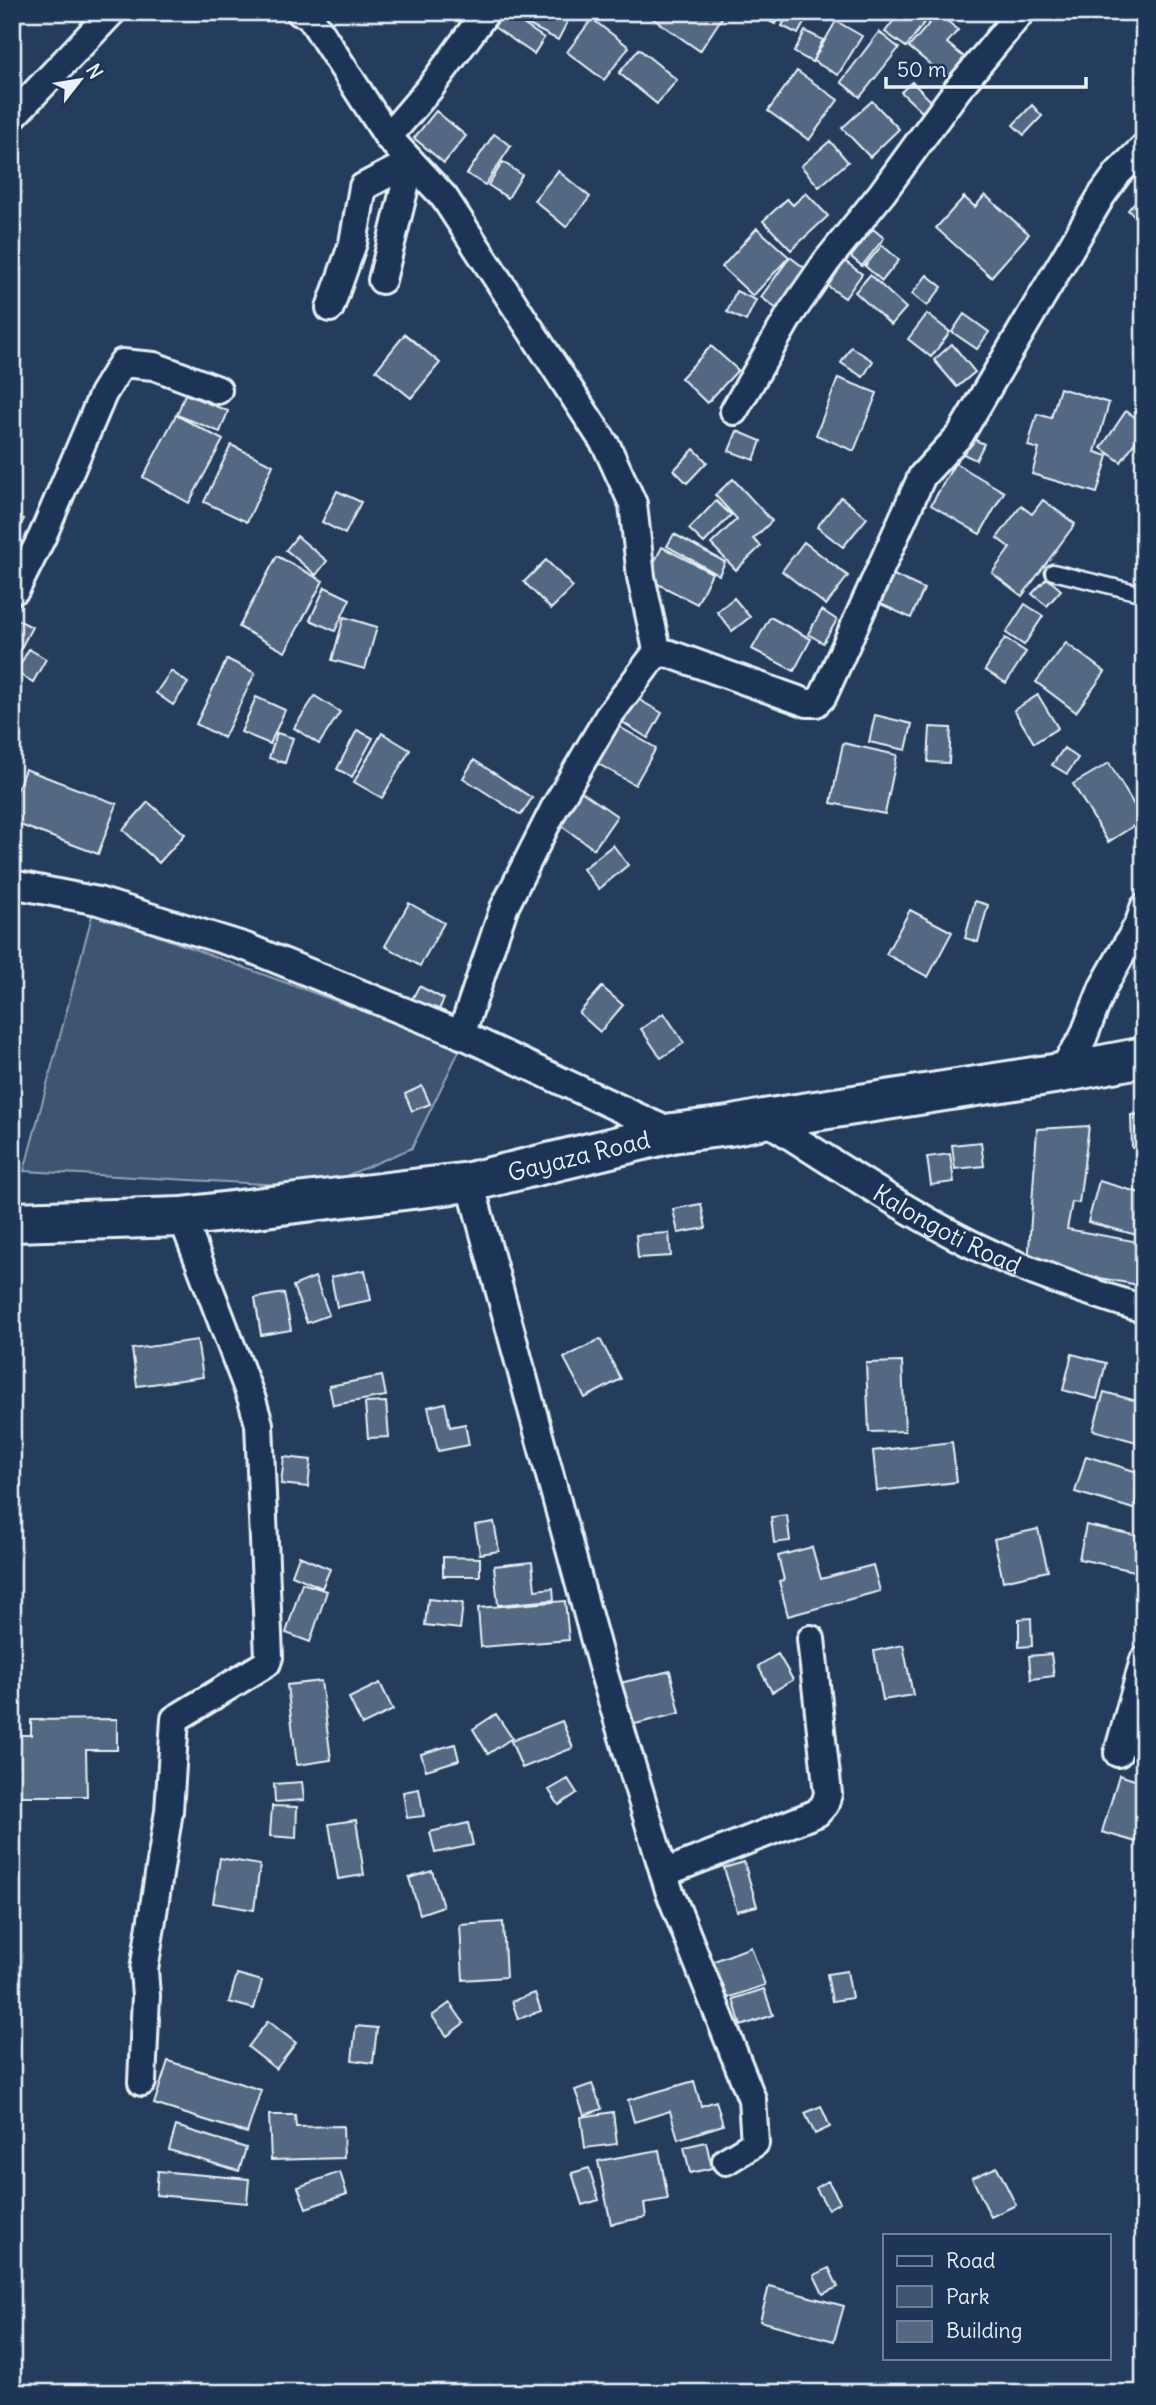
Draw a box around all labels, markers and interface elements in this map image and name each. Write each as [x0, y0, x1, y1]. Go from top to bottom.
north arrow [46, 46, 116, 116]
scale bar [886, 46, 1086, 90]
text: 50 m [897, 56, 946, 83]
text: N [81, 59, 108, 83]
street label: Gayaza Road [504, 1124, 653, 1187]
street label: Kalongoti Road [868, 1177, 1026, 1280]
legend [883, 2234, 1110, 2360]
text: Road [946, 2247, 995, 2274]
text: Park [946, 2283, 989, 2310]
text: Building [946, 2317, 1022, 2344]

